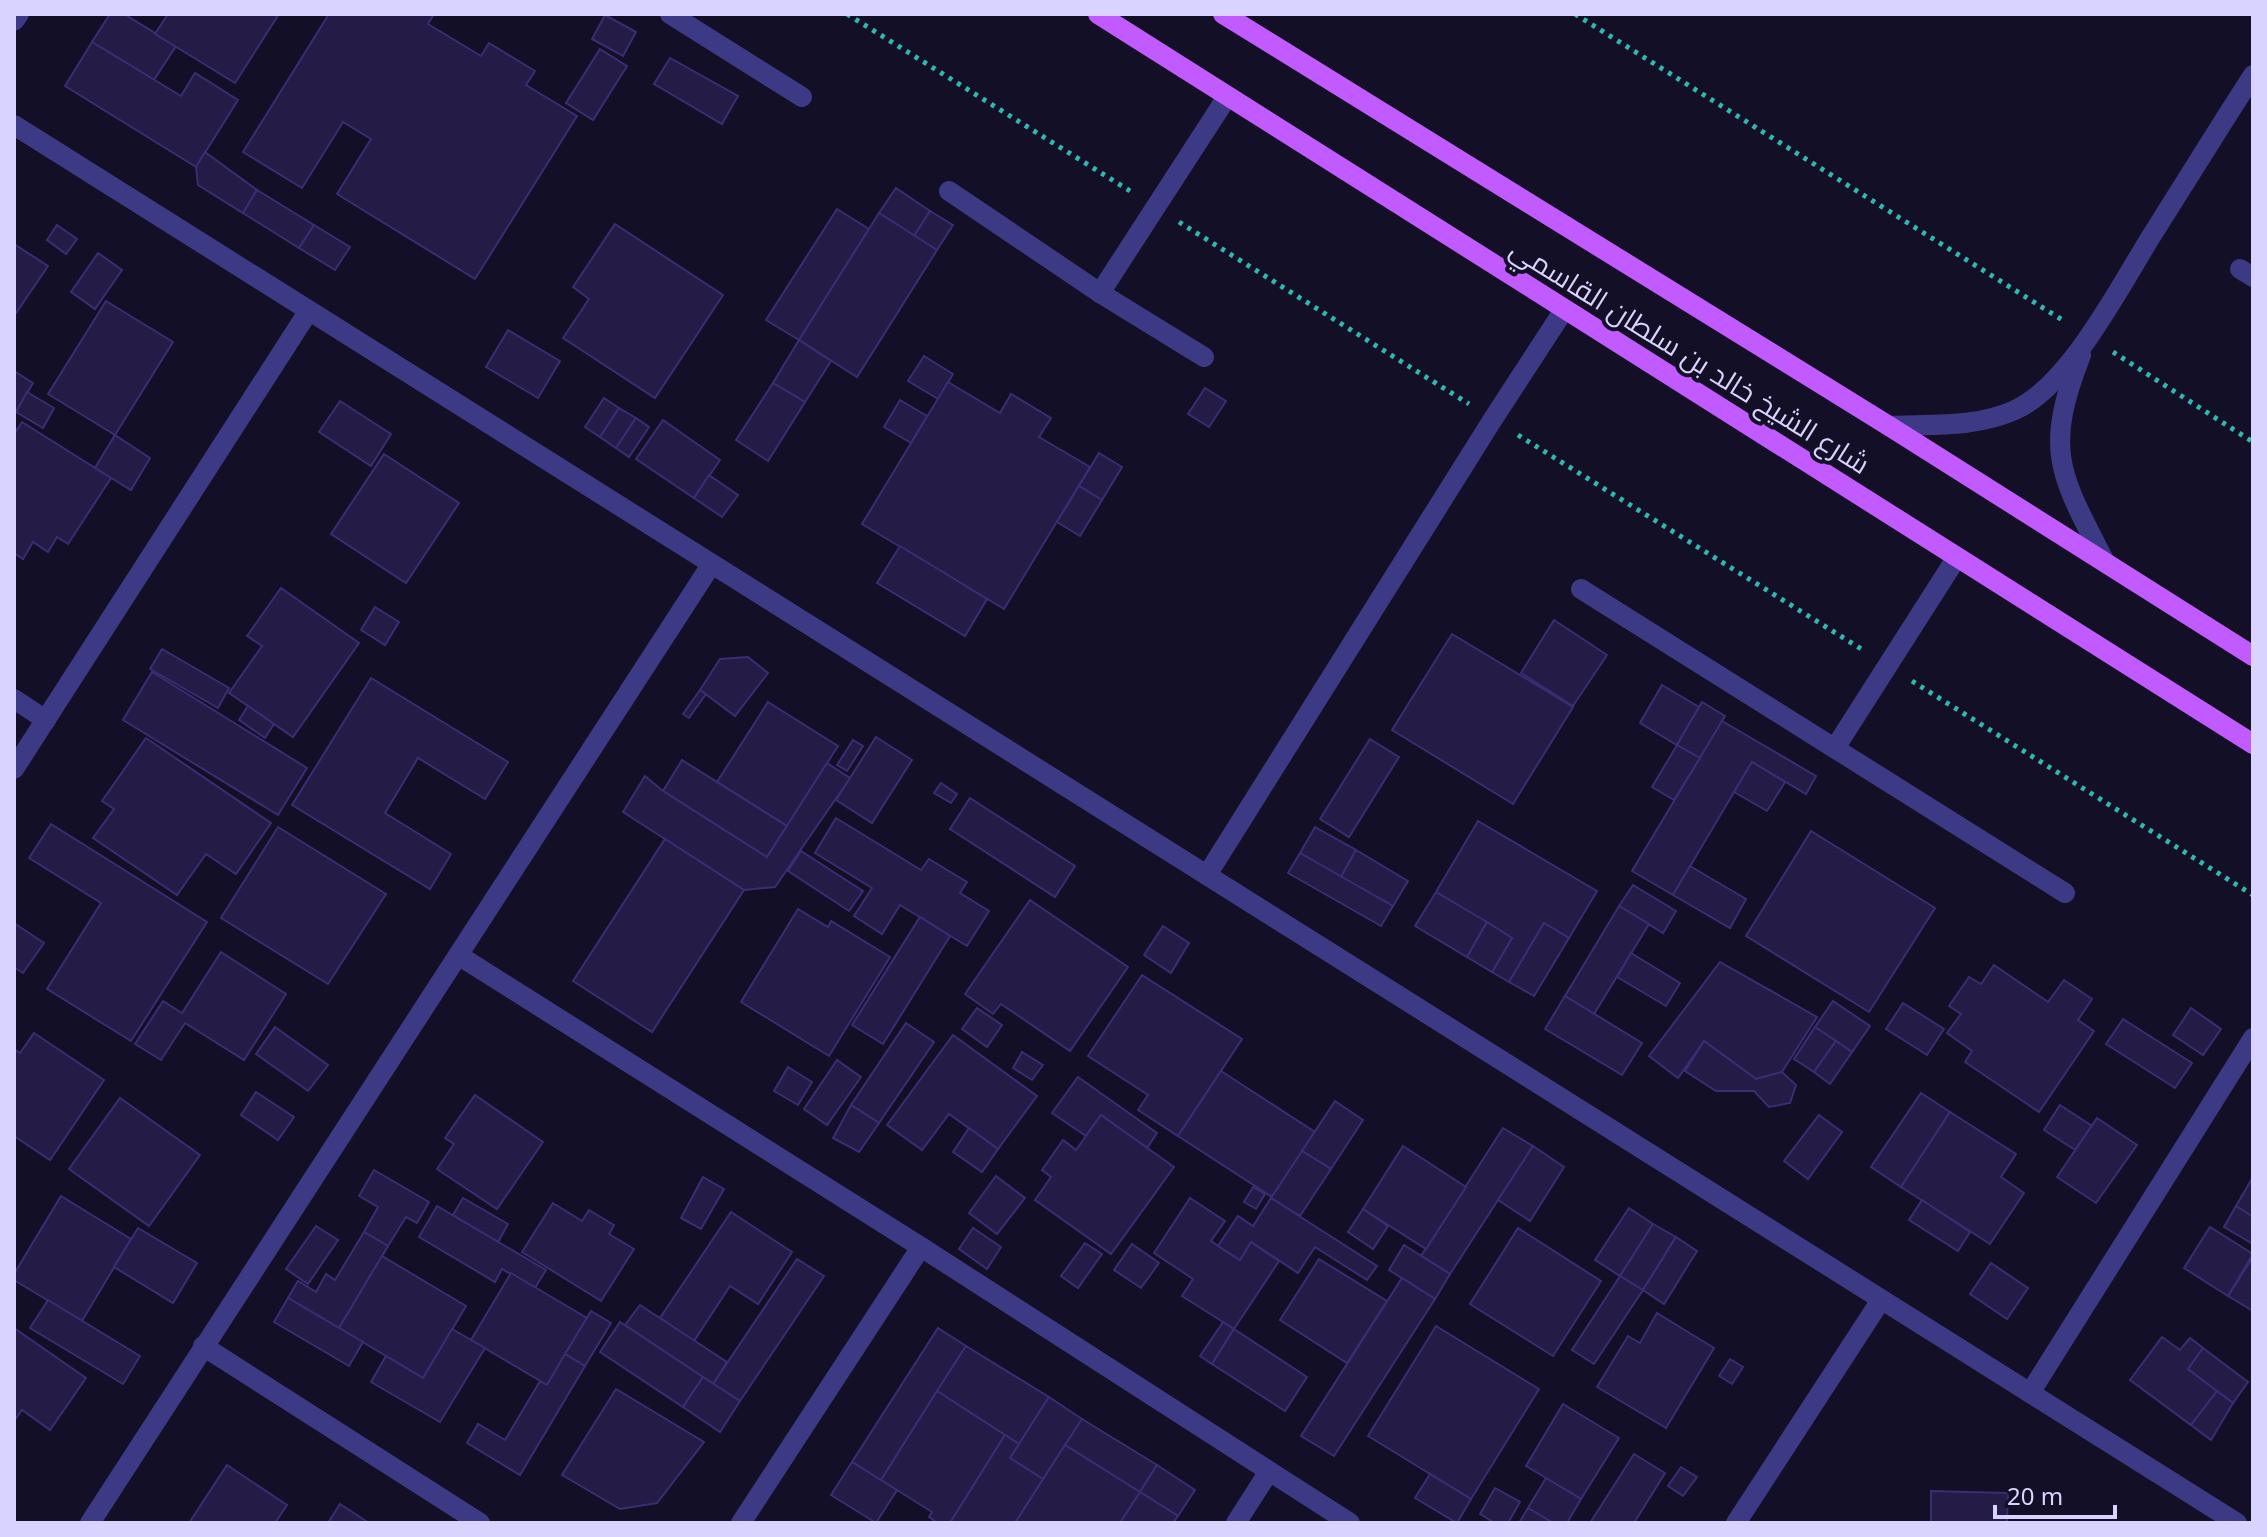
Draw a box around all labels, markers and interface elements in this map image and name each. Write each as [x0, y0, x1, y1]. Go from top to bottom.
street label: شارع الشيخ خالد بن سلطان القاسمي [1501, 229, 1877, 485]
scale bar [1995, 1469, 2115, 1519]
text: 20 m [2007, 1479, 2063, 1512]

